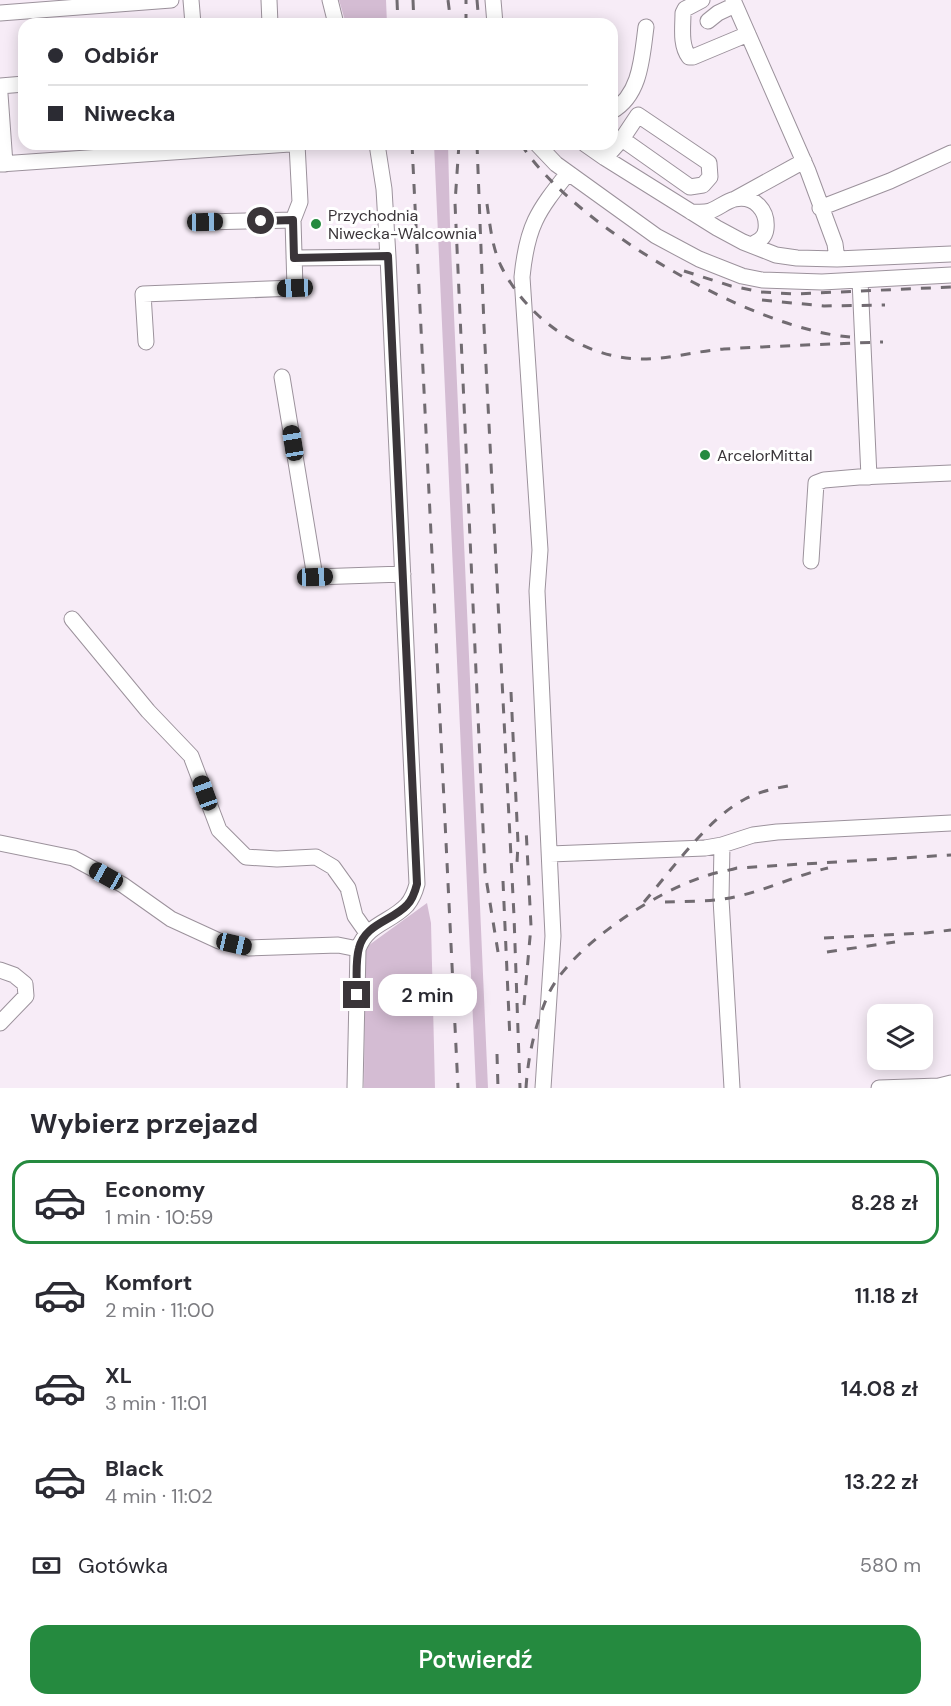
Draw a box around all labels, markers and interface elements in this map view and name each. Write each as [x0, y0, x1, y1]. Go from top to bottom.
text: Odbiór [84, 41, 159, 70]
text: Niwecka [84, 99, 176, 128]
place label: Przychodnia Niwecka-Walcownia [328, 205, 477, 244]
route start [247, 207, 274, 234]
car [187, 213, 223, 231]
marker: Przychodnia Niwecka-Walcownia [309, 217, 323, 231]
car [277, 278, 313, 298]
car [281, 424, 305, 462]
place label: ArcelorMittal [717, 445, 813, 466]
marker: ArcelorMittal [698, 448, 712, 462]
car [297, 567, 333, 587]
car [190, 773, 220, 813]
car [86, 859, 126, 893]
car [214, 931, 254, 957]
callout: 2 min [378, 974, 477, 1016]
route end [343, 981, 370, 1008]
text: 2 min [401, 982, 454, 1008]
map controls [867, 1004, 933, 1070]
button: layers [867, 1004, 933, 1070]
text: Wybierz przejazd [30, 1106, 258, 1141]
icon: car [33, 1175, 87, 1229]
text: Economy [105, 1175, 205, 1204]
text: 8.28 zł [851, 1188, 918, 1217]
text: 1 min · 10:59 [105, 1204, 213, 1230]
icon: car [33, 1268, 87, 1322]
text: Komfort [105, 1268, 192, 1297]
text: 11.18 zł [855, 1281, 918, 1310]
text: 2 min · 11:00 [105, 1297, 214, 1323]
icon: car [33, 1361, 87, 1415]
text: XL [105, 1361, 132, 1390]
text: 14.08 zł [841, 1374, 918, 1403]
text: 3 min · 11:01 [105, 1390, 207, 1416]
icon: car [33, 1454, 87, 1508]
text: Black [105, 1454, 164, 1483]
text: 13.22 zł [844, 1467, 918, 1496]
text: 4 min · 11:02 [105, 1483, 213, 1509]
icon: cash [30, 1549, 63, 1582]
text: Gotówka [78, 1551, 168, 1580]
text: 580 m [860, 1552, 921, 1578]
button: Potwierdź [30, 1625, 921, 1694]

